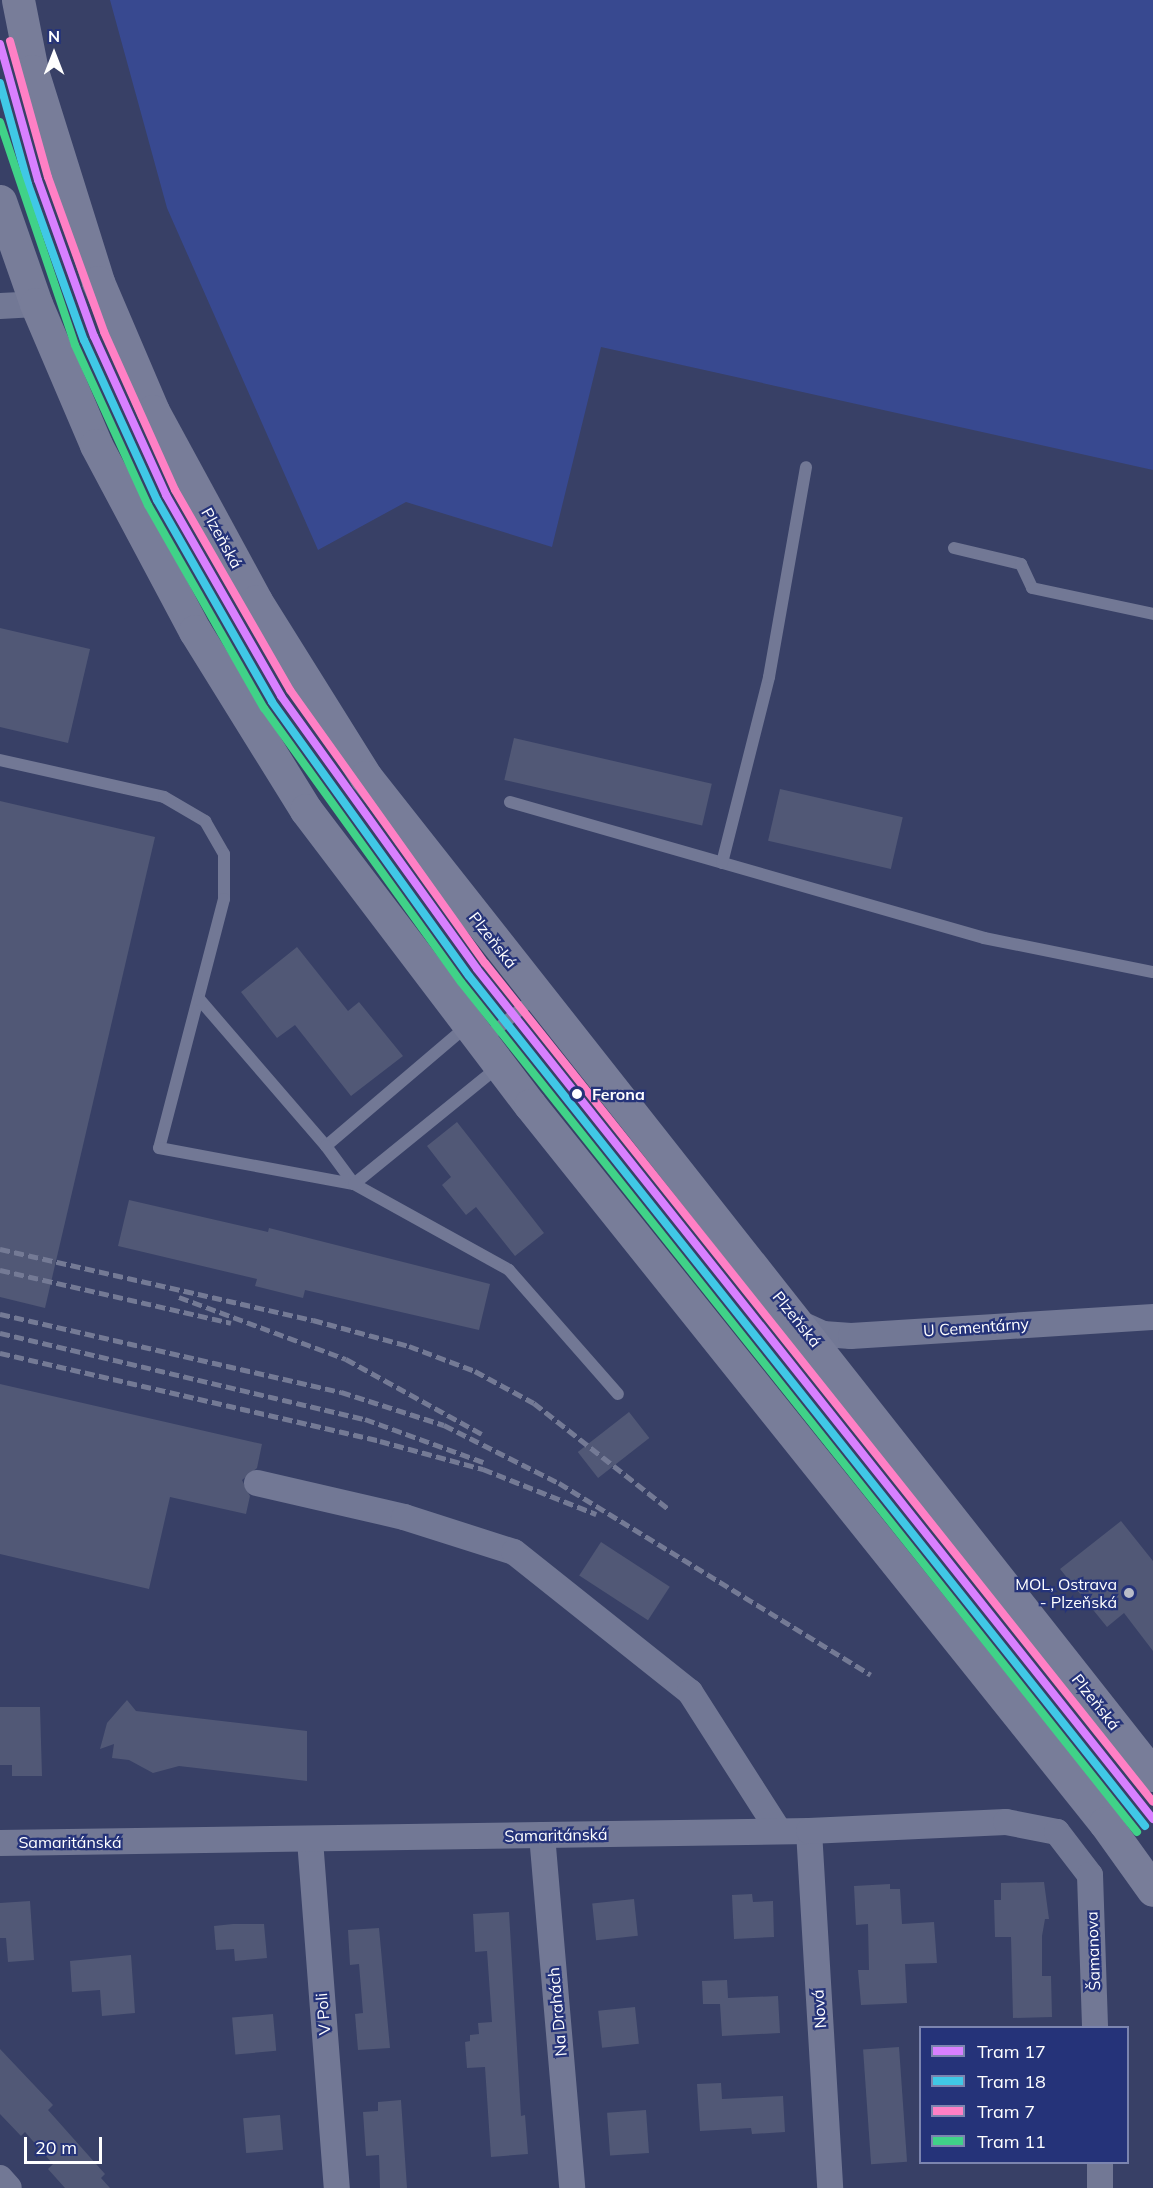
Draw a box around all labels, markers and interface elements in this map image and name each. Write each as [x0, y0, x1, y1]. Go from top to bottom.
north arrow [24, 24, 84, 84]
text: N [48, 26, 60, 46]
street label: Plzeňská [198, 504, 246, 572]
street label: Plzeňská [465, 908, 521, 972]
marker: Ferona [567, 1084, 587, 1104]
place label: Ferona [592, 1084, 645, 1104]
street label: Plzeňská [769, 1287, 825, 1351]
street label: U Cementárny [923, 1314, 1029, 1340]
place label: MOL, Ostrava - Plzeňská [1015, 1574, 1117, 1612]
marker: MOL, Ostrava - Plzeňská [1122, 1586, 1136, 1600]
street label: Plzeňská [1068, 1670, 1124, 1734]
street label: Samaritánská [504, 1825, 608, 1845]
street label: Samaritánská [18, 1832, 122, 1852]
street label: Šamanova [1082, 1911, 1104, 1991]
street label: Na Drahách [544, 1967, 570, 2057]
street label: Nová [808, 1989, 830, 2029]
street label: V Poli [312, 1992, 334, 2036]
legend [919, 2026, 1129, 2164]
text: Tram 17 [977, 2040, 1046, 2063]
text: Tram 18 [977, 2070, 1046, 2093]
text: Tram 7 [977, 2100, 1035, 2123]
scale bar [27, 2125, 105, 2163]
text: Tram 11 [977, 2130, 1046, 2153]
text: 20 m [35, 2136, 77, 2159]

